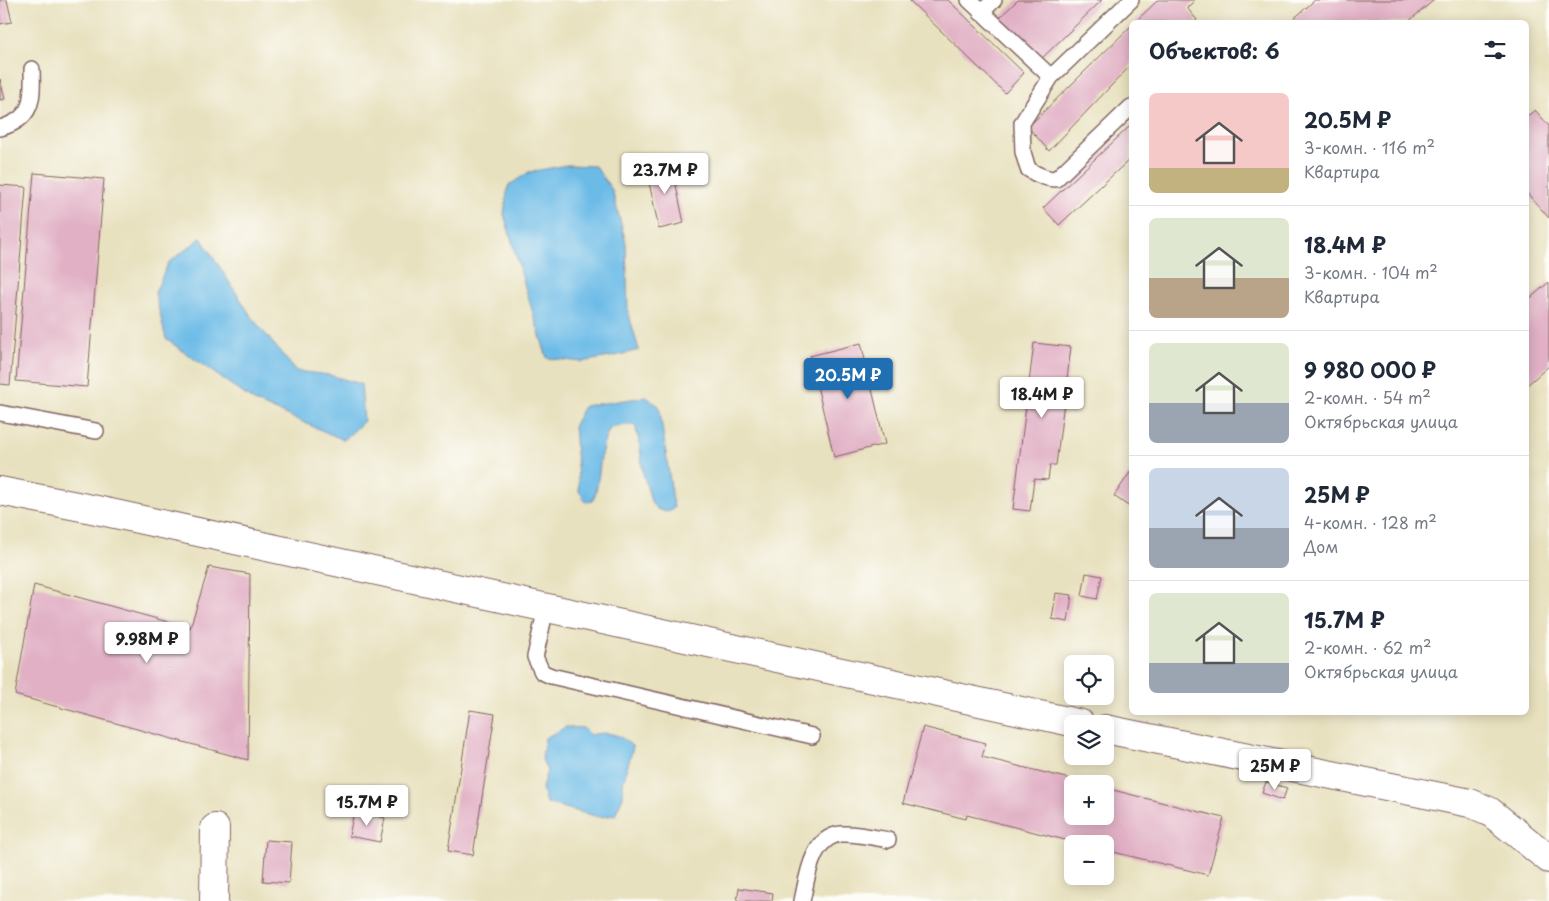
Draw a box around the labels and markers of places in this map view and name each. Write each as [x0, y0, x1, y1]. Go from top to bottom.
pin: 23.7M ₽ [619, 152, 711, 195]
pin: 20.5M ₽ [802, 358, 894, 400]
pin: 18.4M ₽ [996, 376, 1088, 419]
pin: 9.98M ₽ [101, 622, 193, 664]
pin: 25M ₽ [1240, 748, 1310, 791]
pin: 15.7M ₽ [321, 784, 413, 827]

